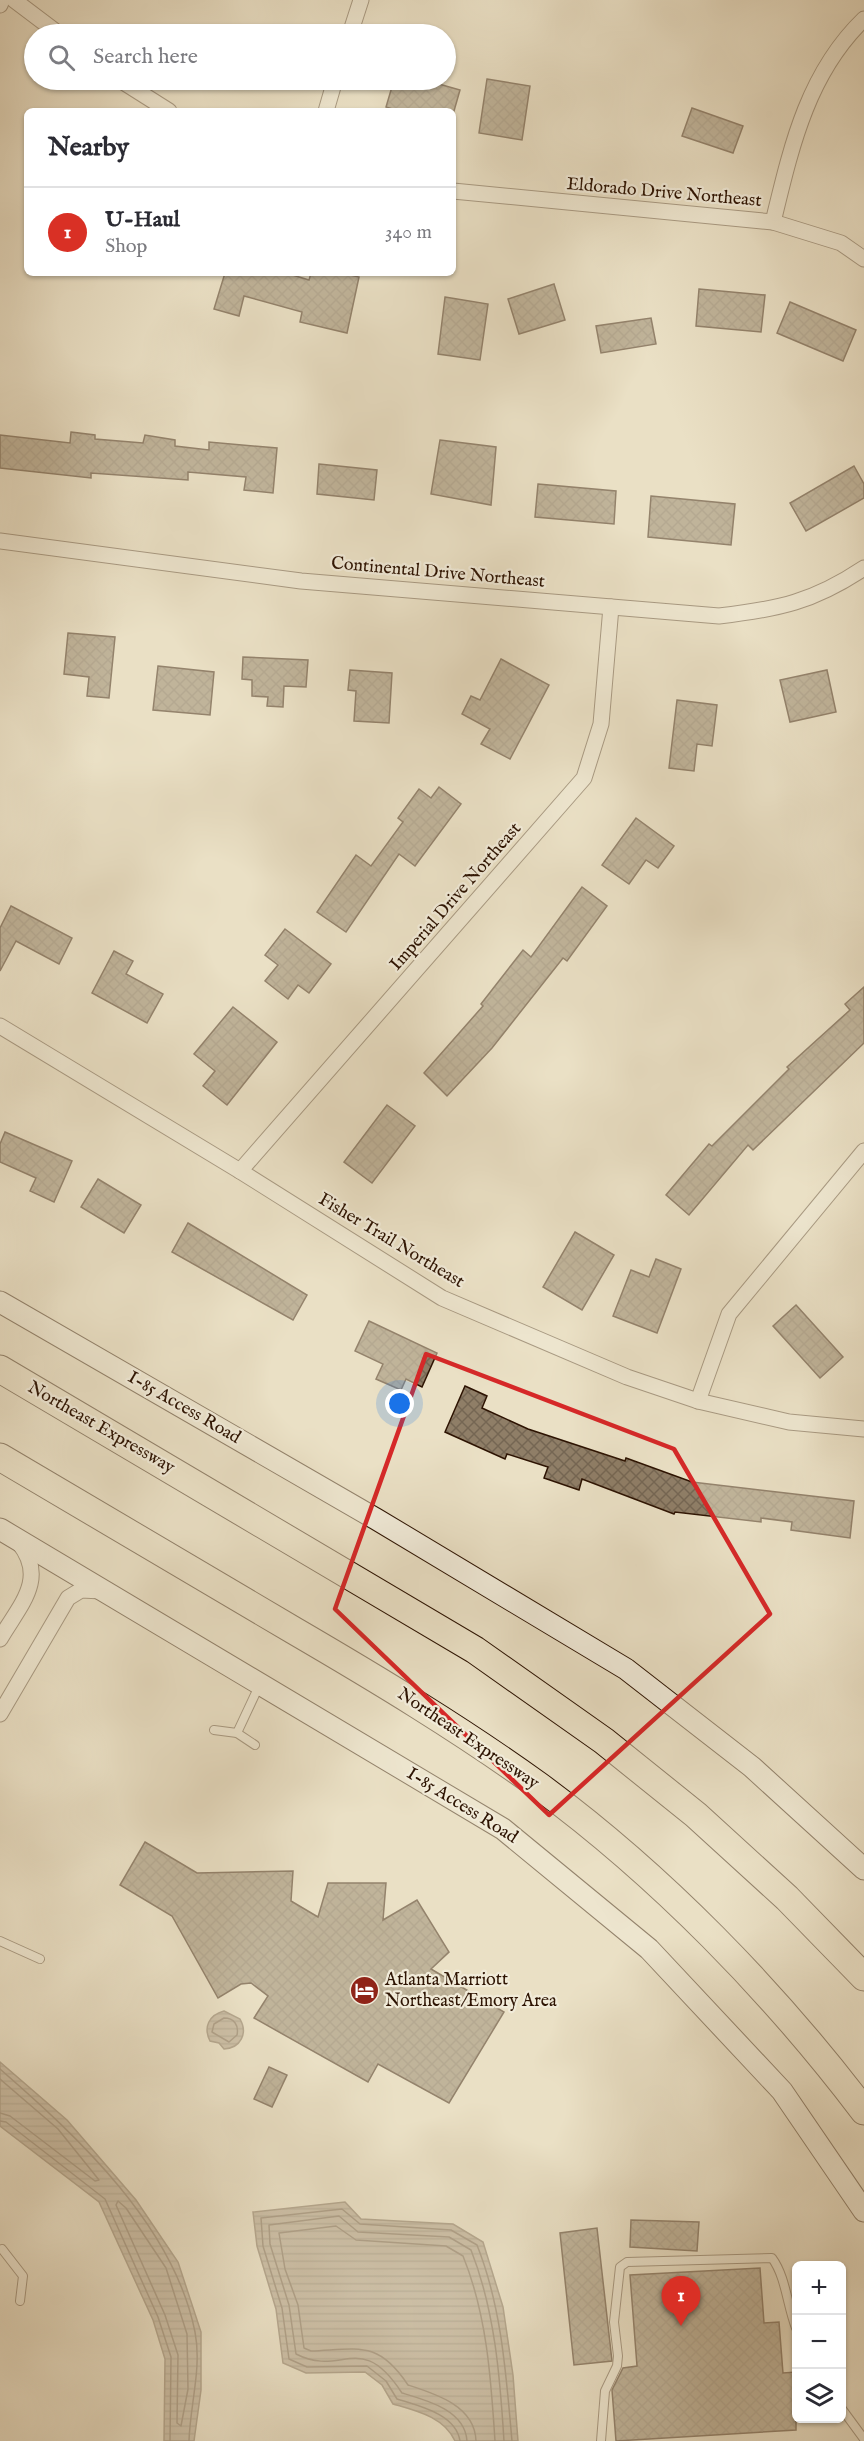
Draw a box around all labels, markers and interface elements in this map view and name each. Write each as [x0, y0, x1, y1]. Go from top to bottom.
search box [24, 24, 456, 90]
icon: search [45, 41, 78, 74]
text: Search here [93, 43, 198, 71]
text: Nearby [48, 131, 129, 164]
street label: Eldorado Drive Northeast [566, 173, 762, 213]
text: U-Haul [105, 206, 180, 234]
text: 1 [64, 220, 71, 245]
text: 340 m [385, 220, 432, 245]
text: Shop [105, 234, 147, 259]
street label: Continental Drive Northeast [330, 552, 546, 594]
street label: Imperial Drive Northeast [385, 818, 527, 976]
street label: Fisher Trail Northeast [314, 1188, 468, 1294]
street label: I-85 Access Road [123, 1366, 245, 1450]
street label: Northeast Expressway [23, 1376, 179, 1480]
your location [385, 1389, 414, 1418]
street label: Northeast Expressway [393, 1683, 543, 1795]
street label: I-85 Access Road [402, 1763, 522, 1850]
place label: Atlanta Marriott Northeast/Emory Area [384, 1969, 557, 2013]
hotel icon: Atlanta Marriott Northeast/Emory Area [348, 1974, 380, 2006]
map controls [792, 2261, 846, 2423]
button: + [792, 2261, 846, 2315]
pin: 1 [662, 2276, 700, 2326]
button: − [792, 2315, 846, 2369]
button: layers [792, 2369, 846, 2423]

